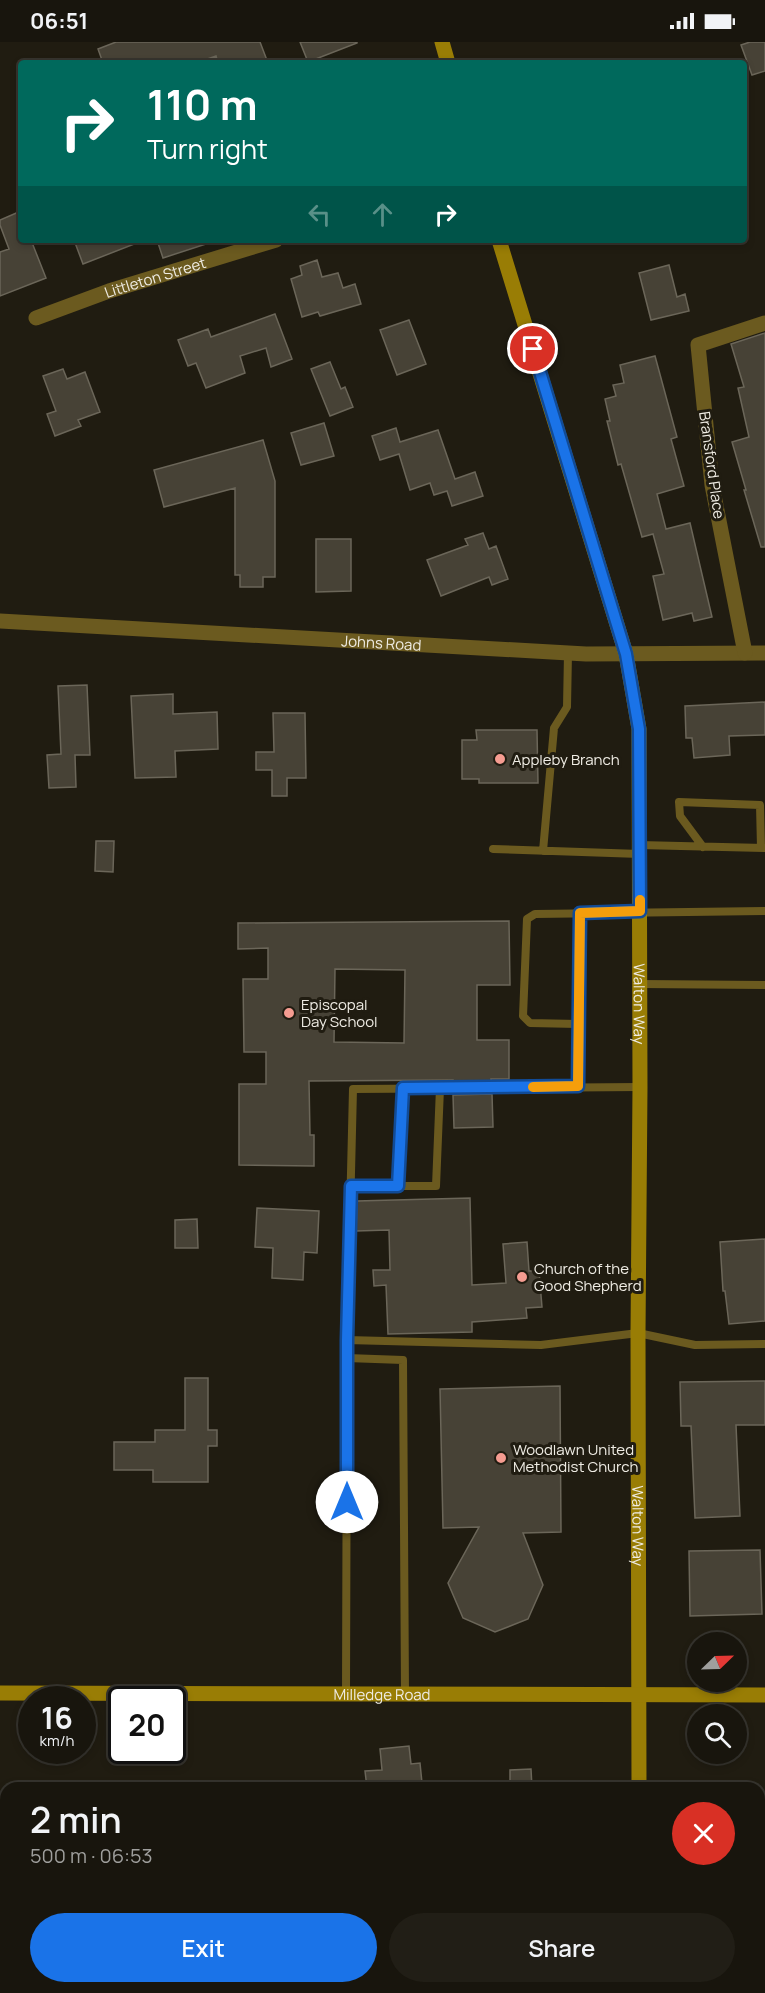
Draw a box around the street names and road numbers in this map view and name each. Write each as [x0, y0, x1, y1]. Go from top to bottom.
street label: Littleton Street [101, 252, 208, 302]
street label: Bransford Place [694, 410, 730, 520]
street label: Johns Road [341, 630, 422, 655]
street label: Walton Way [629, 963, 650, 1044]
street label: Walton Way [628, 1485, 649, 1566]
street label: Milledge Road [333, 1683, 431, 1705]

